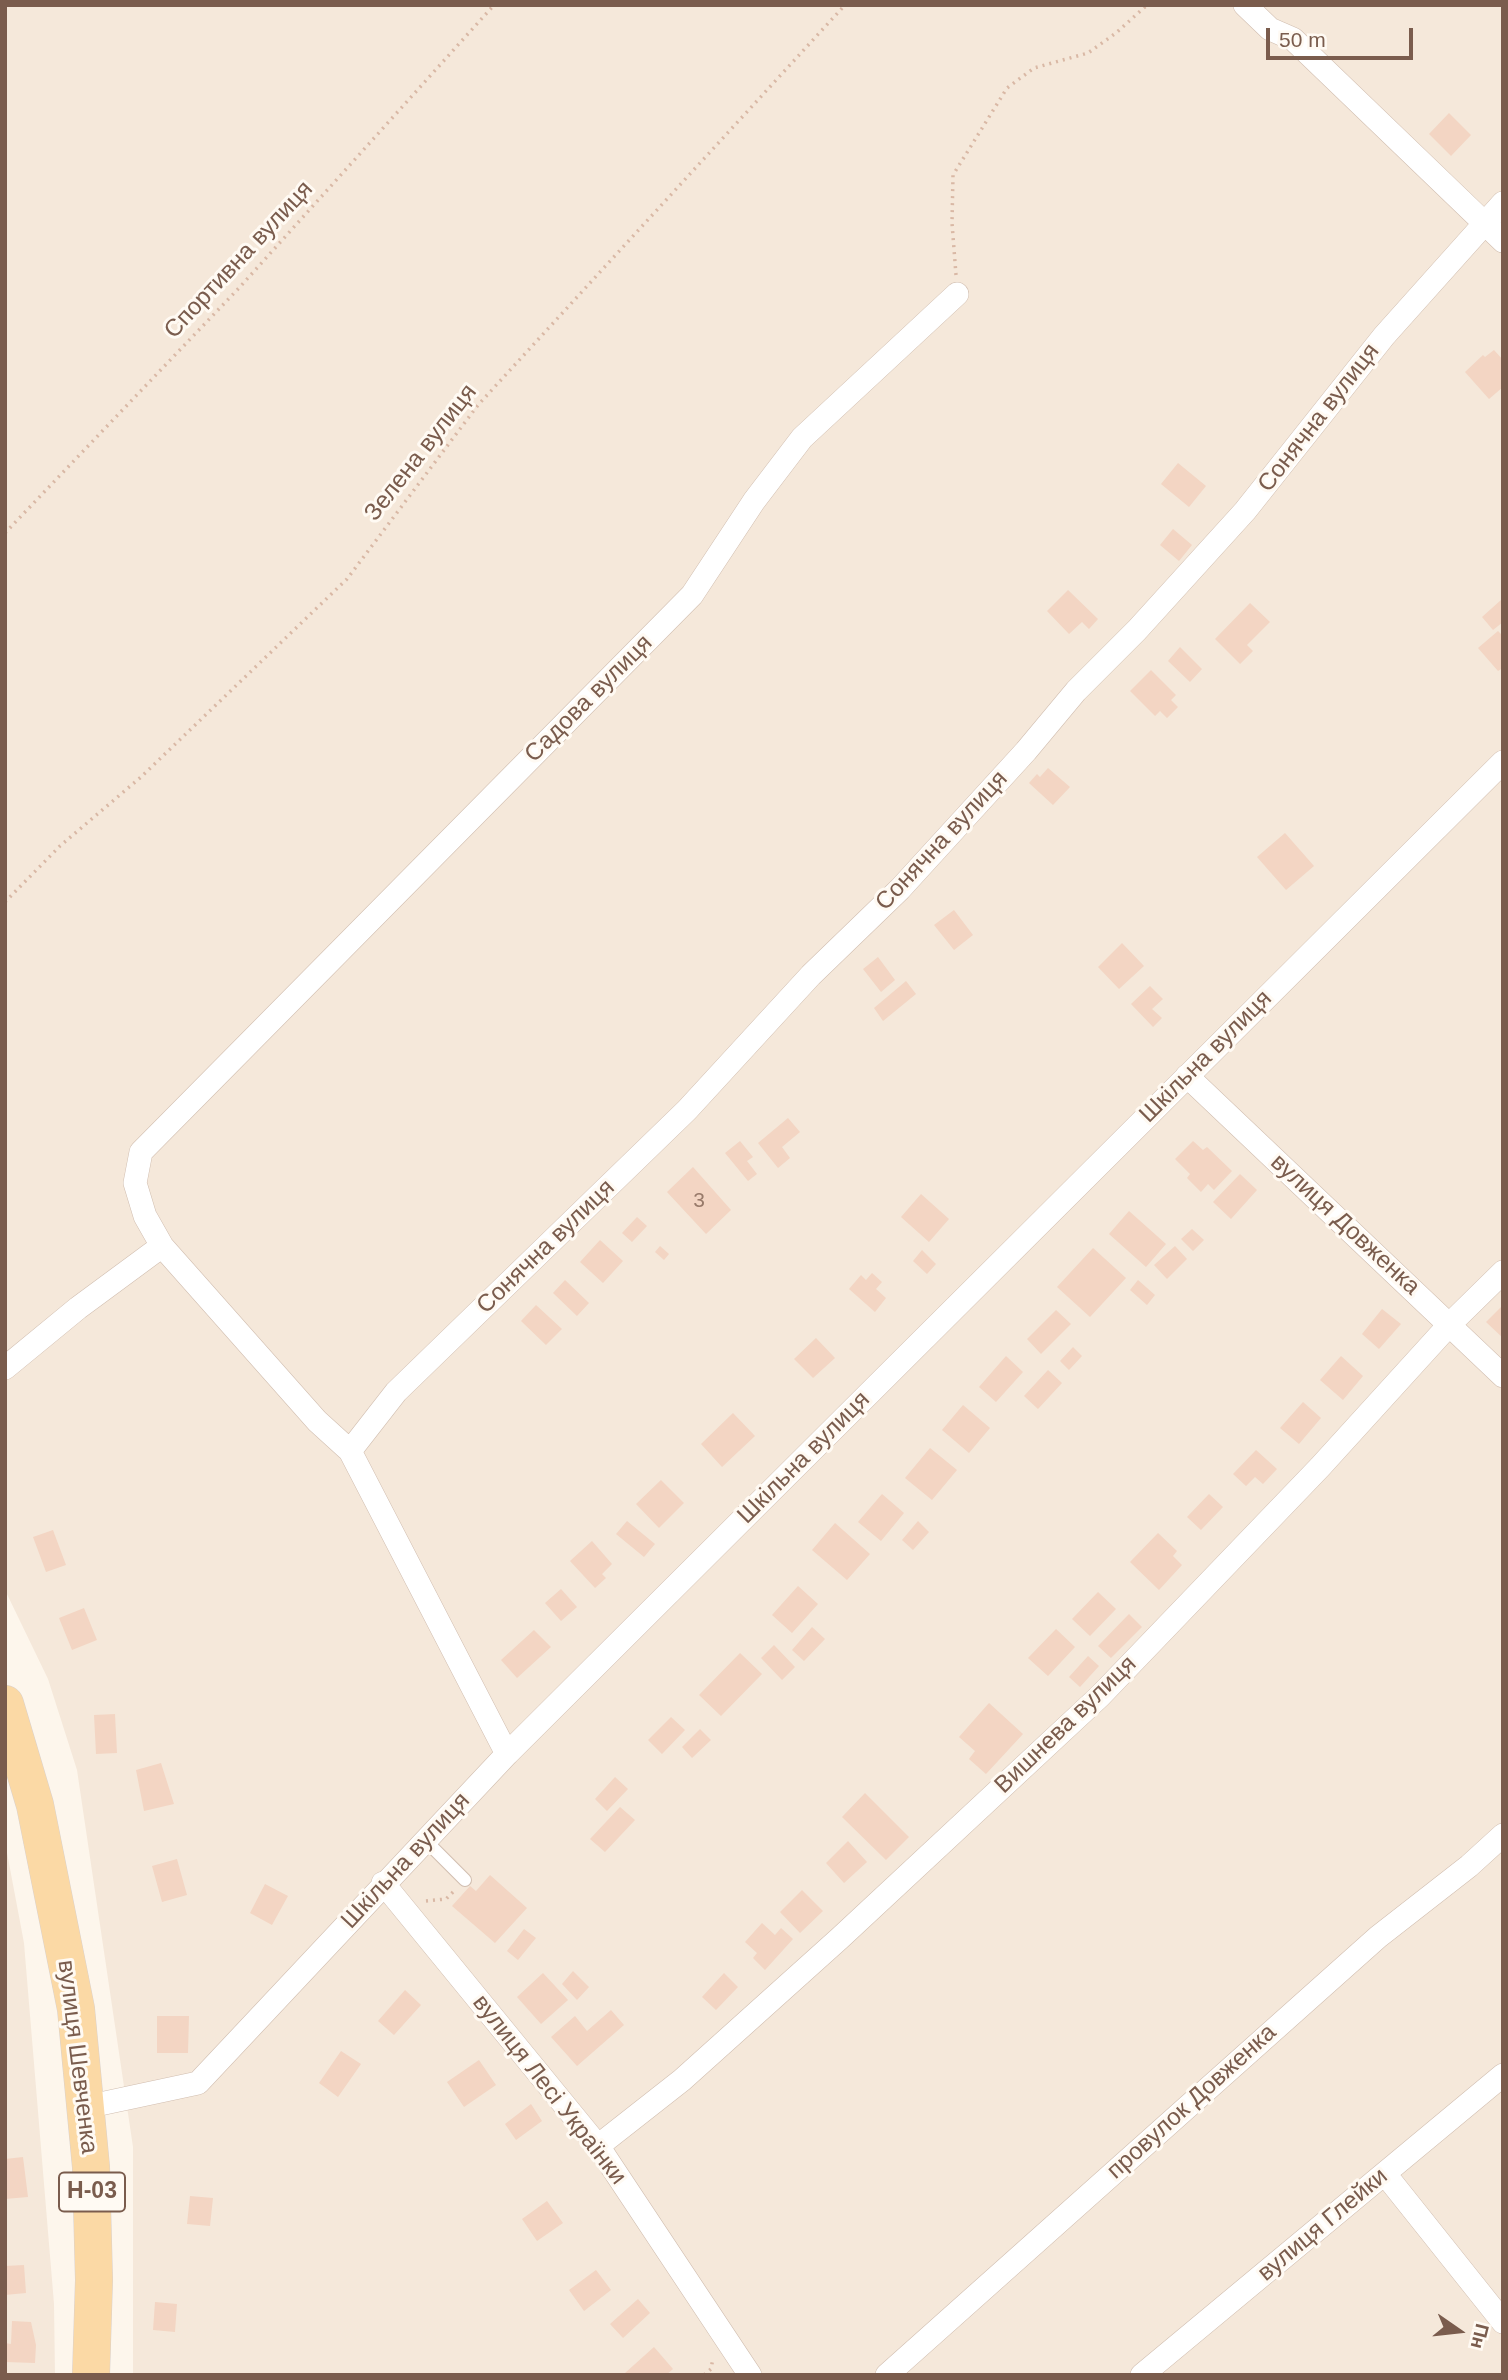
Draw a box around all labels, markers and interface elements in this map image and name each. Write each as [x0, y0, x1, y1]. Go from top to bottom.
scale bar [1270, 14, 1417, 58]
text: 50 m [1279, 28, 1326, 51]
street label: Спортивна вулиця [159, 175, 319, 345]
street label: Сонячна вулиця [1252, 338, 1386, 498]
street label: Зелена вулиця [359, 379, 483, 527]
street label: Садова вулиця [519, 629, 659, 769]
street label: Сонячна вулиця [870, 765, 1014, 917]
street label: Шкільна вулиця [1134, 985, 1278, 1129]
street label: вулиця Довженка [1264, 1148, 1426, 1302]
street label: Сонячна вулиця [471, 1174, 621, 1320]
house number: 3 [693, 1188, 705, 1214]
street label: Шкільна вулиця [732, 1386, 876, 1530]
street label: Вишнева вулиця [989, 1650, 1143, 1800]
street label: Шкільна вулиця [336, 1787, 476, 1935]
street label: вулиця Шевченка [51, 1958, 103, 2156]
street label: вулиця Лесі Українки [466, 1989, 632, 2191]
street label: провулок Довженка [1102, 2019, 1282, 2185]
street label: вулиця Глейки [1252, 2162, 1394, 2288]
road number: Н-03 [59, 2172, 125, 2212]
north arrow [1424, 2296, 1494, 2366]
text: Пн [1467, 2321, 1493, 2351]

